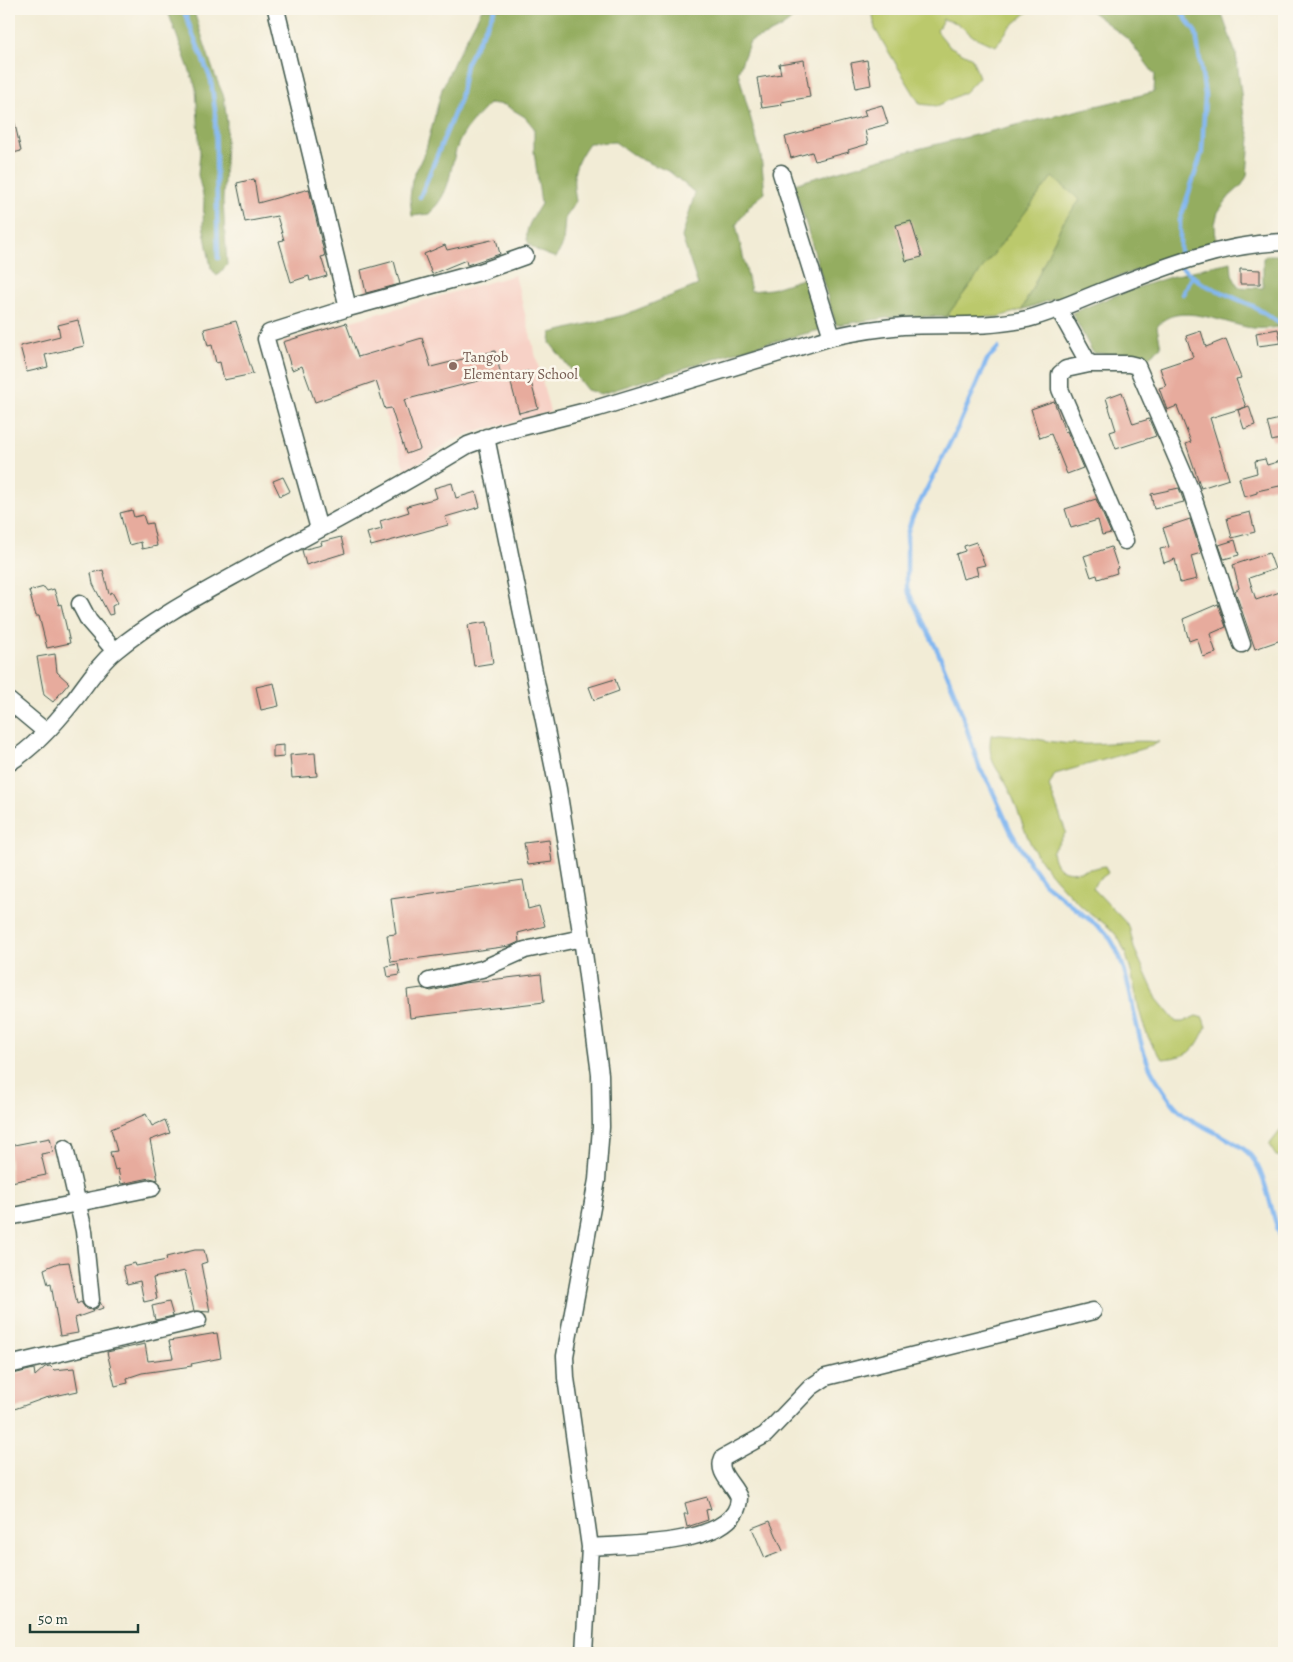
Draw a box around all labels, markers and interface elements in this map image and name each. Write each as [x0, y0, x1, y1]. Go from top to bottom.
place label: Tangob Elementary School [463, 347, 578, 384]
marker: Tangob Elementary School [447, 360, 459, 372]
scale bar [30, 1602, 138, 1634]
text: 50 m [38, 1609, 68, 1629]

